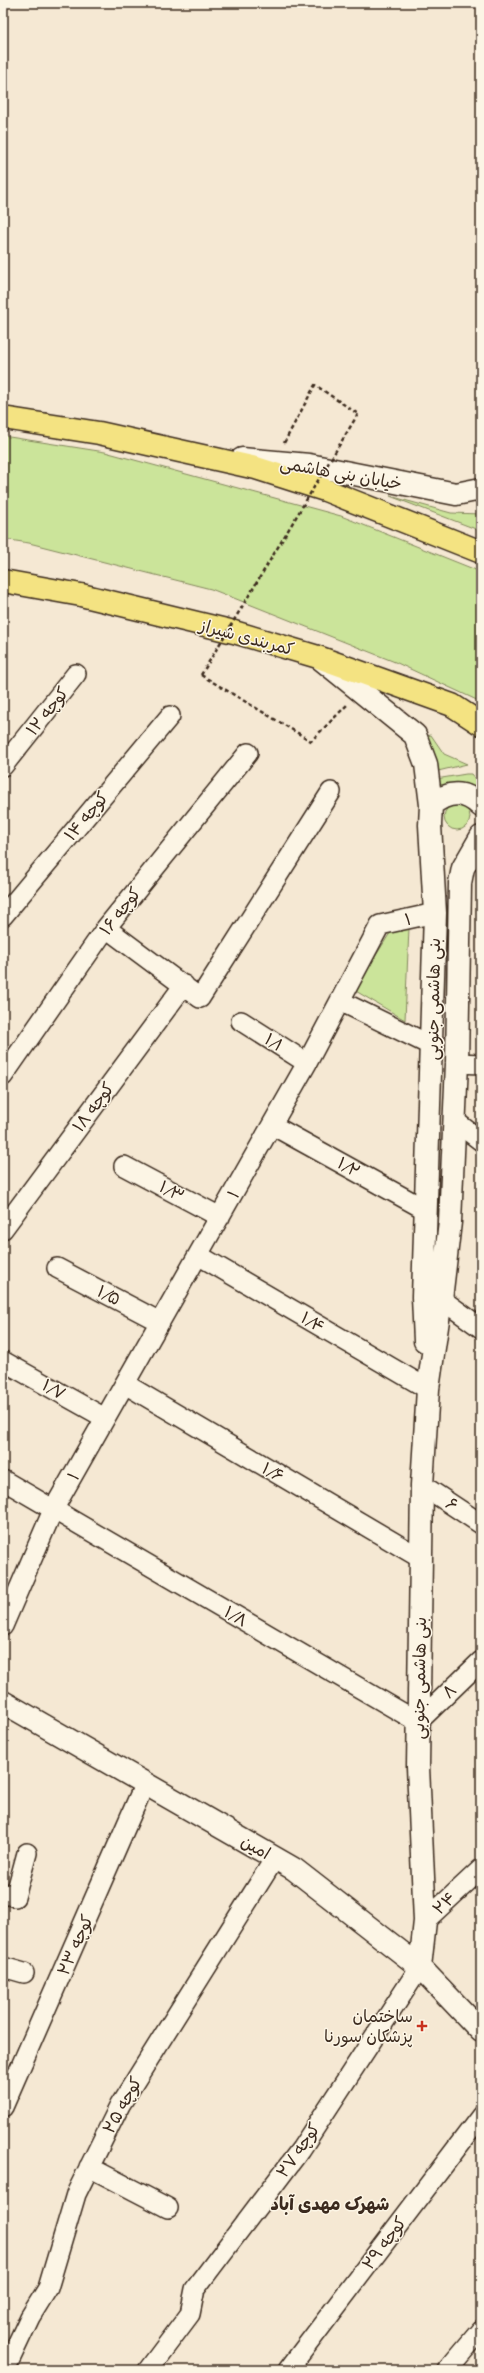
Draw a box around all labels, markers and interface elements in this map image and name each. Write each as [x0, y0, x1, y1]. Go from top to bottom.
street label: خیابان بنی هاشمی [278, 452, 403, 495]
street label: کمربندی شیراز [195, 614, 296, 660]
street label: کوچه ۱۲ [21, 683, 73, 740]
street label: کوچه ۱۴ [60, 787, 113, 845]
street label: کوچه ۱۶ [95, 883, 146, 940]
street label: ۱ [403, 909, 413, 930]
street label: بنی هاشمی جنوبی [422, 937, 446, 1061]
street label: ۱/۱ [261, 1029, 287, 1056]
street label: کوچه ۱۸ [68, 1078, 119, 1136]
street label: ۱/۲ [333, 1153, 364, 1182]
street label: ۱/۳ [155, 1176, 188, 1207]
street label: ۱ [223, 1186, 244, 1202]
street label: ۱/۵ [94, 1281, 124, 1310]
street label: ۱/۴ [297, 1307, 329, 1338]
street label: ۱/۷ [38, 1374, 69, 1404]
street label: ۱/۶ [258, 1458, 288, 1487]
street label: ۱ [63, 1468, 84, 1484]
street label: ۶ [442, 1493, 462, 1516]
street label: ۱/۸ [220, 1601, 251, 1631]
street label: بنی هاشمی جنوبی [408, 1616, 432, 1740]
street label: ۸ [438, 1680, 461, 1703]
street label: امین [237, 1831, 274, 1864]
street label: ۲۴ [428, 1887, 460, 1919]
street label: کوچه ۲۳ [53, 1912, 98, 1979]
place label: ساختمان پزشکان سورنا [324, 2006, 413, 2048]
marker: ساختمان پزشکان سورنا [416, 2020, 428, 2032]
street label: کوچه ۲۵ [98, 2073, 147, 2137]
street label: کوچه ۲۷ [272, 2119, 325, 2182]
district label: شهرک مهدی آباد [271, 2193, 389, 2215]
street label: کوچه ۲۹ [358, 2213, 411, 2274]

